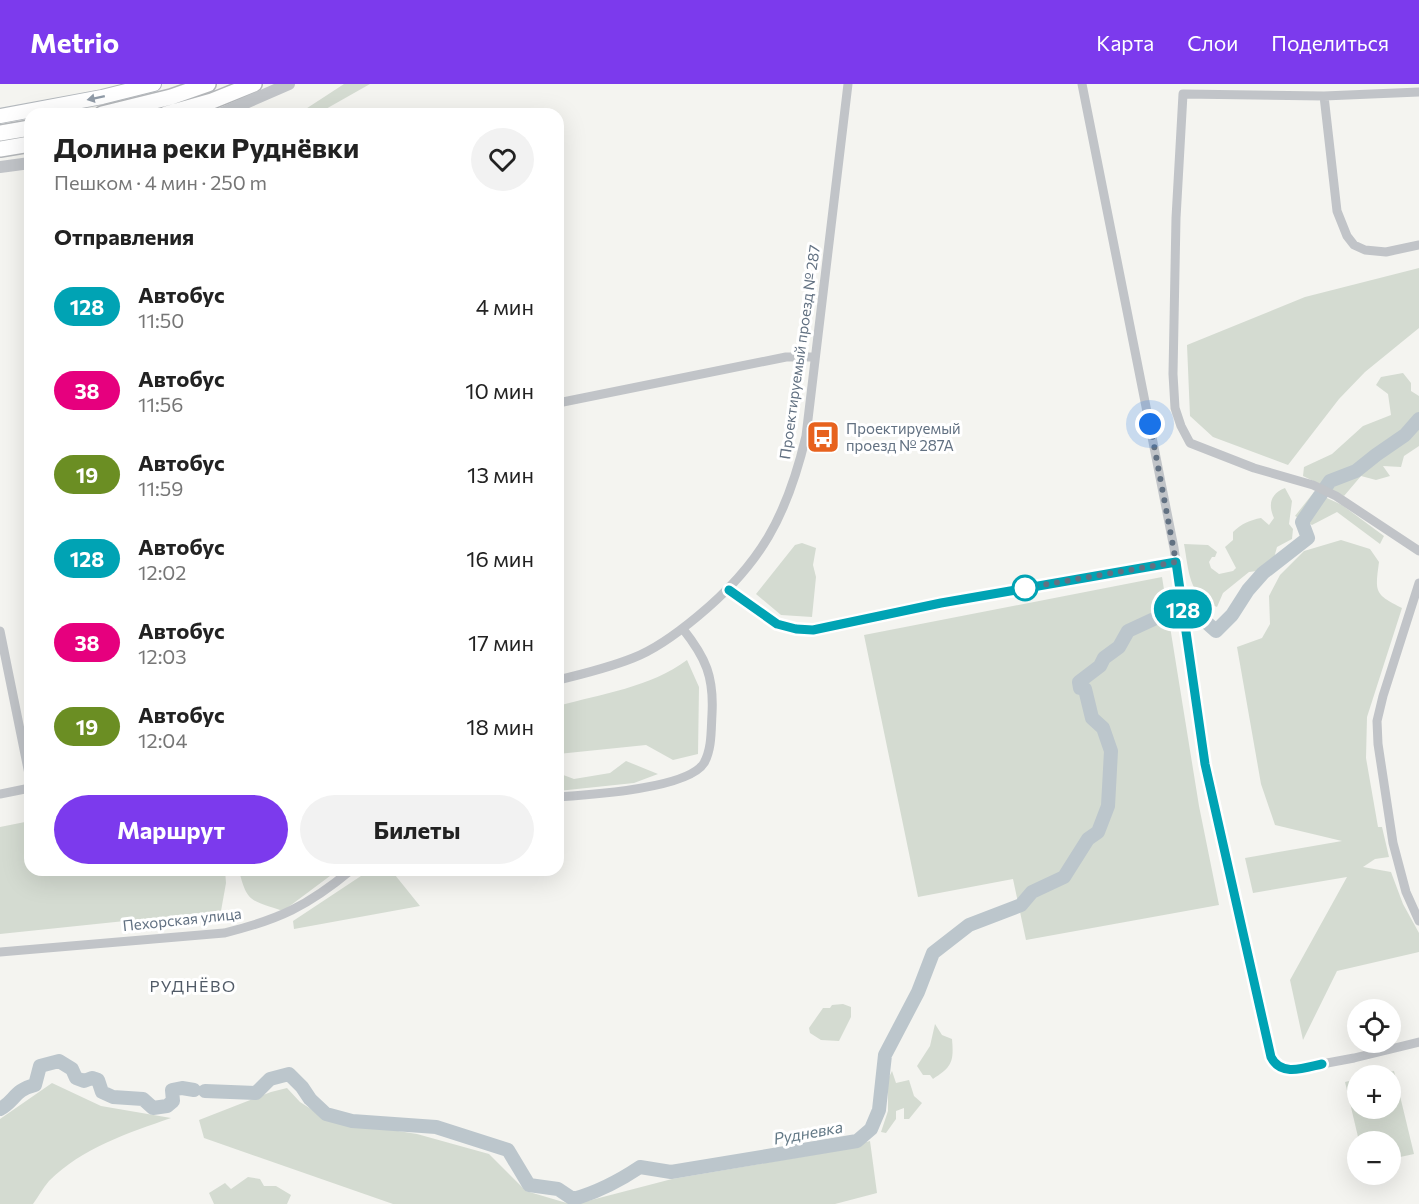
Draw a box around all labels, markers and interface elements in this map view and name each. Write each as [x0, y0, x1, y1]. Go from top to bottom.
text: Metrio [30, 25, 119, 59]
text: Карта [1096, 30, 1154, 55]
text: Слои [1187, 30, 1238, 55]
text: Поделиться [1271, 30, 1389, 55]
one-way arrow [87, 94, 106, 103]
button: heart [471, 128, 534, 191]
text: Долина реки Руднёвки [54, 130, 359, 164]
text: Пешком · 4 мин · 250 m [54, 170, 267, 194]
text: Отправления [54, 223, 194, 250]
street label: Проектируемый проезд № 287 [775, 244, 823, 460]
text: Автобус [138, 281, 225, 308]
text: 4 мин [476, 293, 534, 320]
text: 128 [70, 294, 104, 319]
text: 11:50 [138, 308, 184, 332]
text: Автобус [138, 365, 225, 392]
text: 10 мин [465, 377, 534, 404]
text: 38 [74, 378, 100, 403]
text: 11:56 [138, 392, 183, 416]
your location [1135, 409, 1165, 439]
bus stop icon: Проектируемый проезд № 287А [805, 419, 841, 455]
place label: Проектируемый проезд № 287А [846, 419, 961, 454]
text: Автобус [138, 449, 225, 476]
text: 13 мин [467, 461, 534, 488]
text: 19 [76, 462, 98, 487]
text: 11:59 [138, 476, 183, 500]
text: Автобус [138, 533, 225, 560]
text: 16 мин [466, 545, 534, 572]
text: 128 [70, 546, 104, 571]
text: 12:02 [138, 560, 186, 584]
unlabelled marker [1012, 575, 1038, 601]
line badge: 128 [1148, 590, 1218, 628]
text: 128 [1166, 597, 1200, 622]
text: Автобус [138, 617, 225, 644]
text: 17 мин [468, 629, 534, 656]
text: 38 [74, 630, 100, 655]
text: 12:03 [138, 644, 187, 668]
text: Автобус [138, 701, 225, 728]
text: 18 мин [466, 713, 534, 740]
text: 19 [76, 714, 98, 739]
text: 12:04 [138, 728, 187, 752]
button: Маршрут [54, 795, 288, 864]
button: Билеты [300, 795, 534, 864]
street label: Пехорская улица [122, 904, 242, 934]
district label: РУДНЁВО [149, 976, 237, 995]
map controls [1347, 999, 1401, 1185]
button: locate [1347, 999, 1401, 1053]
button: + [1347, 1065, 1401, 1119]
water label: Рудневка [772, 1117, 844, 1147]
button: − [1347, 1131, 1401, 1185]

